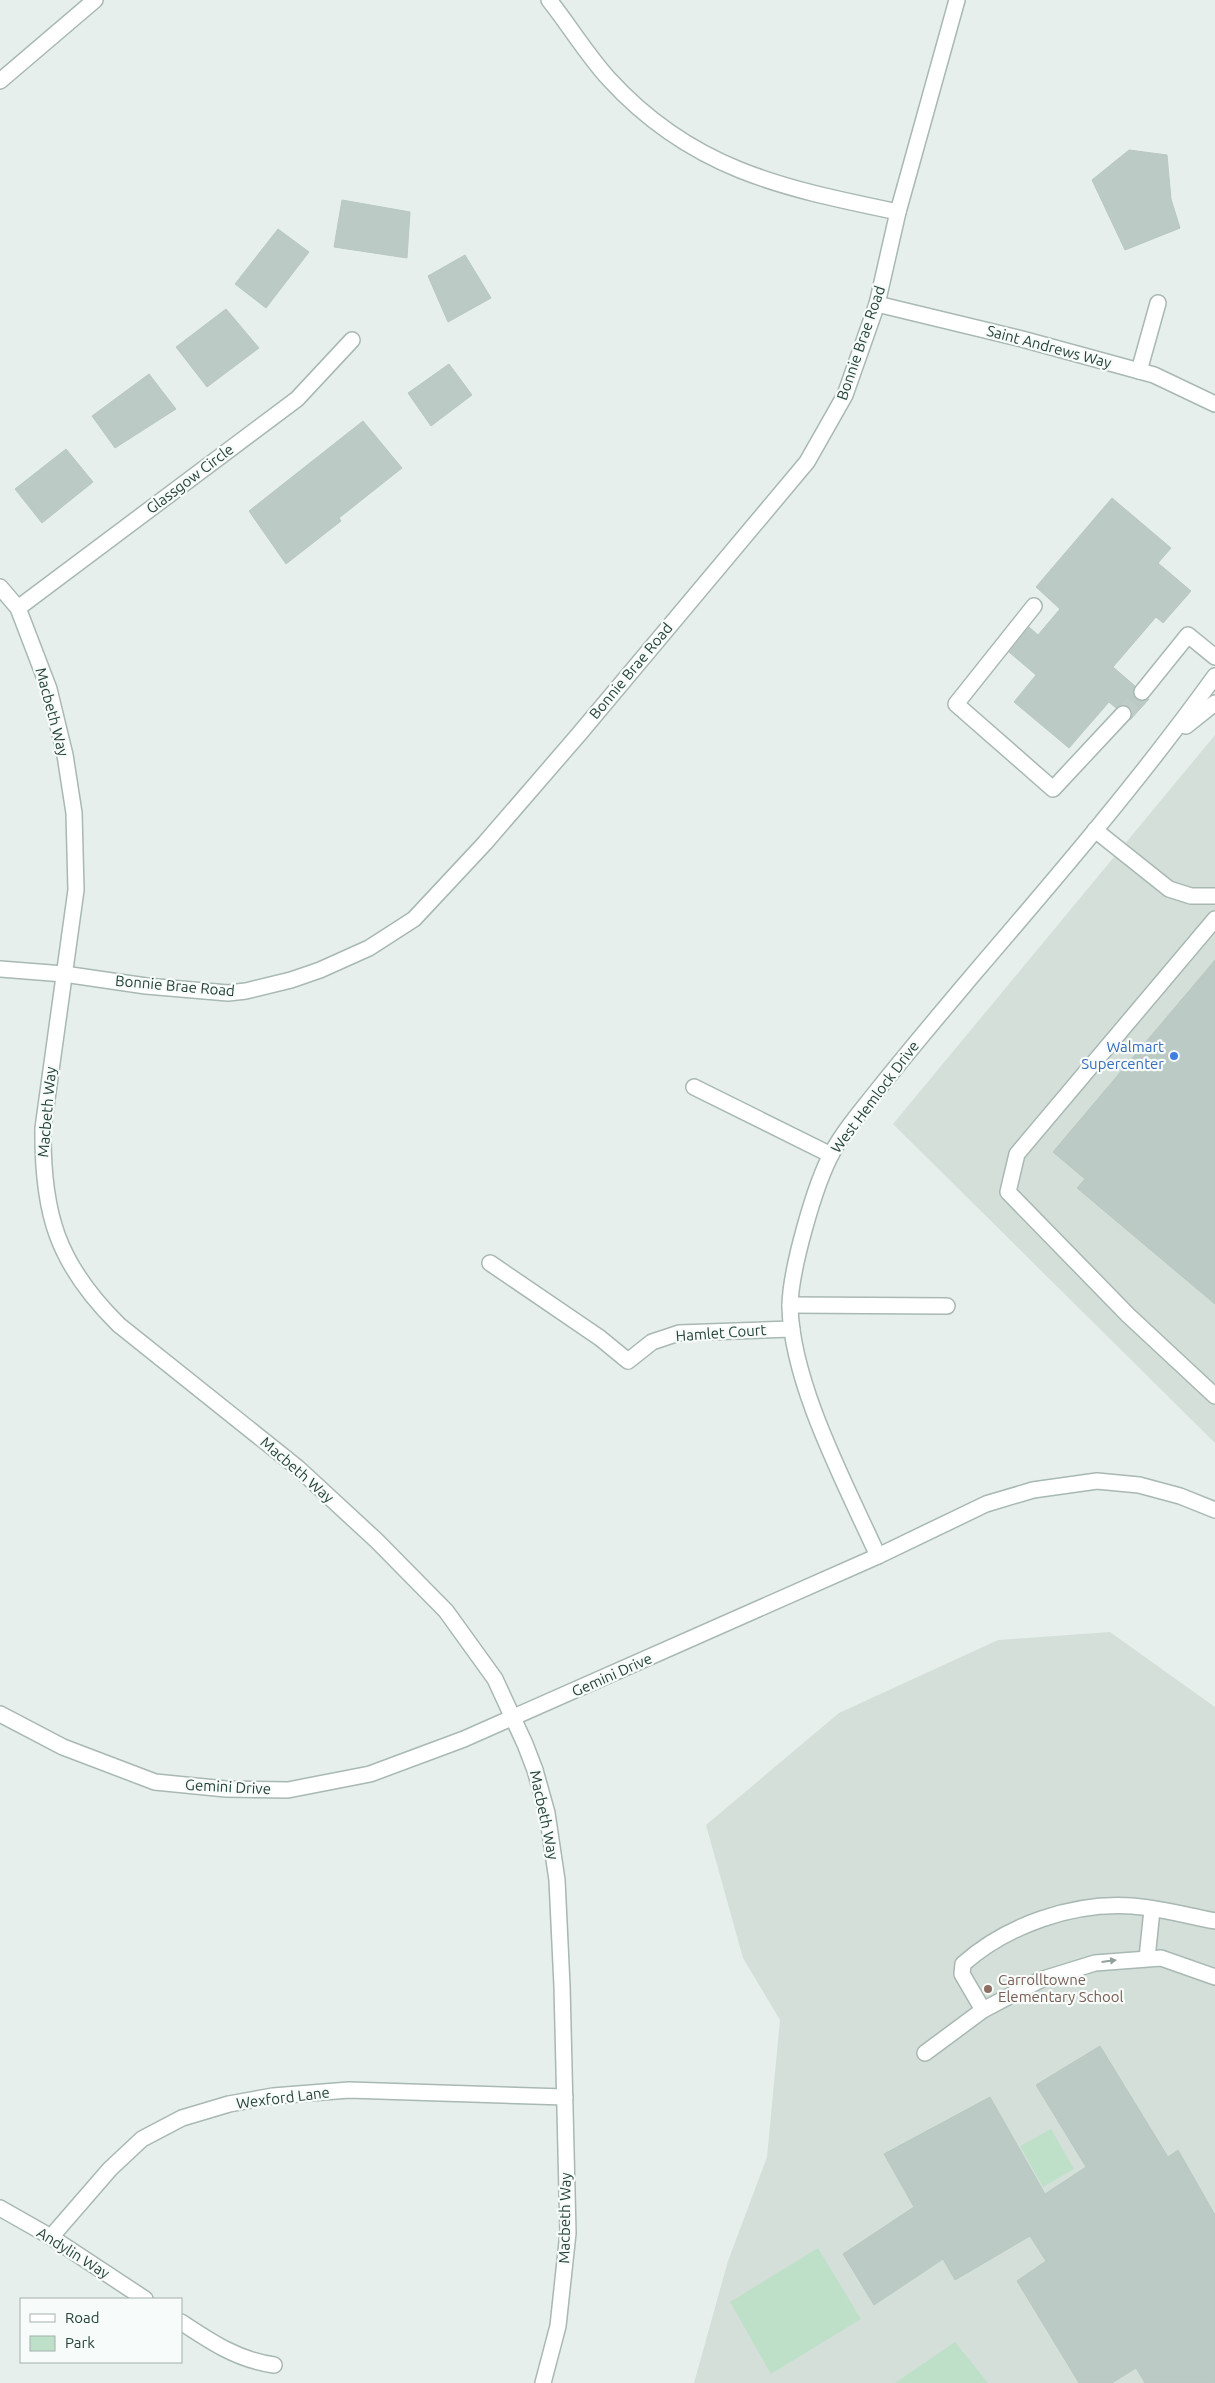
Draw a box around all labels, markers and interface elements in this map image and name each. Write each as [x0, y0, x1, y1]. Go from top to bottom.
street label: Bonnie Brae Road [833, 283, 888, 402]
street label: Saint Andrews Way [985, 322, 1113, 371]
street label: Glassgow Circle [143, 440, 237, 517]
street label: Bonnie Brae Road [586, 619, 676, 722]
street label: Macbeth Way [32, 666, 72, 758]
street label: Bonnie Brae Road [115, 972, 236, 999]
street label: West Hemlock Drive [827, 1037, 922, 1156]
place label: Walmart Supercenter [1081, 1038, 1164, 1072]
marker: Walmart Supercenter [1168, 1050, 1180, 1062]
street label: Macbeth Way [34, 1066, 59, 1158]
street label: Hamlet Court [675, 1321, 767, 1344]
street label: Macbeth Way [257, 1433, 337, 1506]
street label: Gemini Drive [569, 1649, 655, 1700]
street label: Macbeth Way [527, 1769, 562, 1861]
street label: Gemini Drive [185, 1776, 271, 1797]
one-way arrow [1101, 1957, 1117, 1965]
place label: Carrolltowne Elementary School [998, 1971, 1124, 2005]
marker: Carrolltowne Elementary School [982, 1983, 994, 1995]
street label: Wexford Lane [235, 2083, 331, 2112]
street label: Macbeth Way [555, 2172, 574, 2264]
street label: Andylin Way [34, 2224, 113, 2282]
legend [20, 2298, 182, 2363]
text: Road [65, 2309, 100, 2326]
text: Park [65, 2334, 95, 2351]

